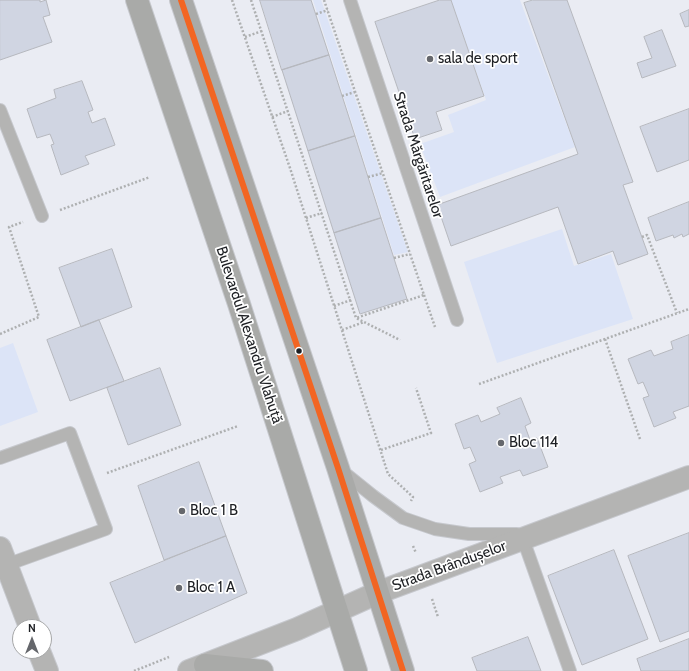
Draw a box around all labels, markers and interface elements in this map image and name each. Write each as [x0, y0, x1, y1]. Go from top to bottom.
place label: sala de sport [438, 50, 518, 68]
marker: sala de sport [425, 54, 435, 64]
street label: Strada Mărgăritarelor [389, 90, 447, 220]
street label: Bulevardul Alexandru Vlahuță [212, 244, 286, 426]
unlabelled marker [294, 346, 304, 356]
place label: Bloc 114 [509, 434, 558, 452]
marker: Bloc 114 [496, 438, 506, 448]
place label: Bloc 1 B [190, 502, 238, 520]
marker: Bloc 1 B [177, 506, 187, 516]
street label: Strada Brândușelor [390, 537, 508, 595]
place label: Bloc 1 A [187, 579, 235, 597]
marker: Bloc 1 A [174, 583, 184, 593]
north arrow [12, 619, 52, 659]
text: N [28, 621, 36, 635]

